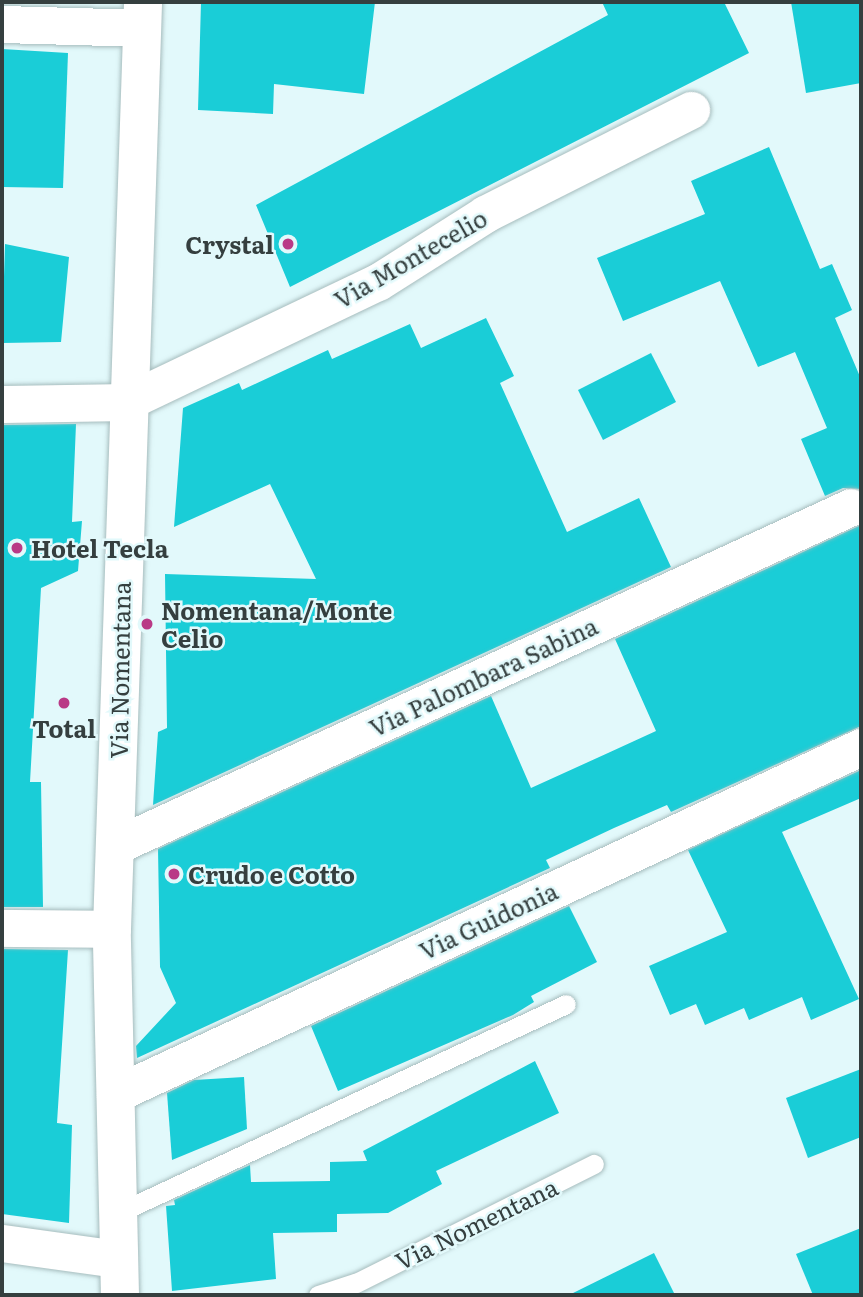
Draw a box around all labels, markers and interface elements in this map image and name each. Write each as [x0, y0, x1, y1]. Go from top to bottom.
street label: Via Montecelio [328, 203, 492, 313]
place label: Crystal [185, 230, 274, 258]
marker: Crystal [280, 236, 296, 252]
place label: Hotel Tecla [31, 534, 169, 562]
marker: Hotel Tecla [9, 540, 25, 556]
street label: Via Nomentana [103, 581, 135, 759]
place label: Nomentana/Monte Celio [161, 596, 392, 652]
street label: Via Palombara Sabina [364, 610, 602, 742]
marker: Nomentana/Monte Celio [139, 616, 155, 632]
marker: Total [56, 695, 72, 711]
place label: Total [32, 714, 96, 742]
place label: Crudo e Cotto [188, 860, 355, 888]
marker: Crudo e Cotto [166, 866, 182, 882]
street label: Via Guidonia [414, 875, 562, 965]
street label: Via Nomentana [390, 1171, 562, 1275]

